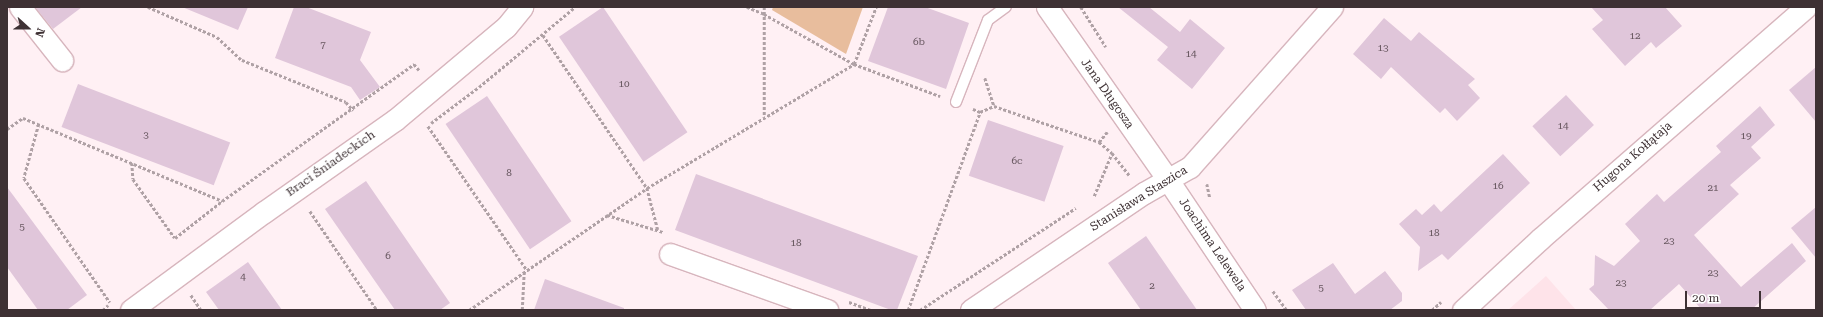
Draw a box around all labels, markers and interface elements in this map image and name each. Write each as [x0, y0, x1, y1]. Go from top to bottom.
north arrow [8, 8, 48, 48]
text: N [32, 26, 47, 39]
house number: 12 [1629, 30, 1641, 42]
house number: 6b [913, 36, 925, 48]
house number: 7 [320, 39, 326, 51]
house number: 13 [1377, 42, 1389, 54]
house number: 14 [1185, 48, 1197, 60]
street label: Jana Długosza [1077, 56, 1137, 132]
house number: 10 [618, 78, 630, 90]
street label: Hugona Kołłątaja [1591, 119, 1675, 195]
house number: 14 [1557, 120, 1569, 132]
street label: Braci Śniadeckich [284, 128, 378, 200]
house number: 3 [143, 129, 149, 141]
house number: 19 [1740, 130, 1752, 142]
house number: 6c [1011, 155, 1023, 167]
street label: Stanisława Staszica [1088, 163, 1190, 235]
house number: 8 [506, 167, 512, 179]
house number: 16 [1492, 180, 1504, 192]
house number: 21 [1707, 182, 1719, 194]
street label: Joachima Lelewela [1175, 196, 1249, 294]
house number: 5 [19, 221, 25, 233]
house number: 18 [1428, 227, 1440, 239]
house number: 23 [1663, 235, 1675, 247]
house number: 18 [790, 237, 802, 249]
house number: 6 [385, 250, 391, 262]
house number: 23 [1707, 267, 1719, 279]
house number: 4 [240, 271, 246, 283]
house number: 23 [1615, 277, 1627, 289]
house number: 2 [1149, 280, 1155, 292]
house number: 5 [1318, 282, 1324, 294]
scale bar [1687, 283, 1763, 309]
text: 20 m [1692, 291, 1719, 305]

